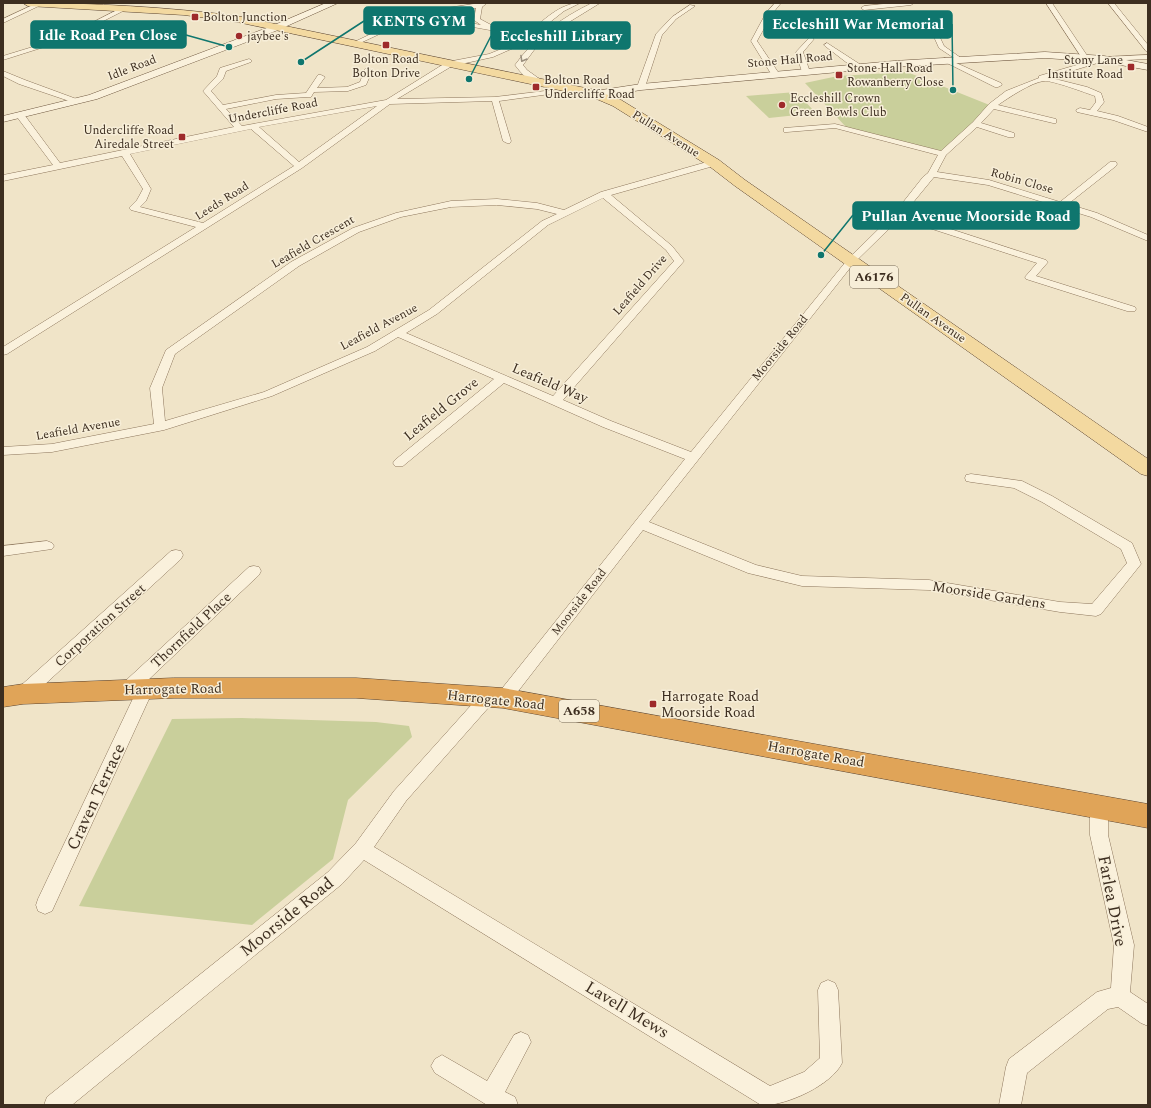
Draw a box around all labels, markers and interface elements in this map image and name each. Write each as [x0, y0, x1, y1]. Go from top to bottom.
callout: KENTS GYM [364, 7, 474, 34]
place label: Bolton Junction [203, 8, 287, 27]
text: KENTS GYM [372, 10, 466, 33]
callout: Eccleshill War Memorial [764, 11, 952, 38]
marker: Bolton Junction [190, 12, 200, 22]
text: Eccleshill War Memorial [772, 13, 944, 36]
callout: Idle Road Pen Close [31, 21, 186, 48]
callout: Eccleshill Library [491, 22, 630, 49]
text: Idle Road Pen Close [39, 24, 177, 47]
text: Eccleshill Library [500, 25, 623, 48]
place label: jaybee's [247, 27, 289, 46]
marker: jaybee's [234, 31, 244, 41]
marker: Bolton Road Bolton Drive [381, 40, 391, 50]
street label: Stone Hall Road [747, 47, 834, 73]
street label: Idle Road [105, 50, 159, 86]
place label: Bolton Road Bolton Drive [352, 50, 420, 83]
place label: Stony Lane Institute Road [1047, 51, 1123, 84]
one-way arrow [520, 55, 527, 62]
place label: Stone Hall Road Rowanberry Close [847, 59, 944, 92]
marker: Stony Lane Institute Road [1126, 62, 1136, 72]
marker: Stone Hall Road Rowanberry Close [834, 70, 844, 80]
place label: Bolton Road Undercliffe Road [544, 71, 635, 104]
marker: Bolton Road Undercliffe Road [531, 82, 541, 92]
place label: Eccleshill Crown Green Bowls Club [790, 89, 887, 122]
street label: Undercliffe Road [227, 93, 320, 129]
marker: Eccleshill Crown Green Bowls Club [777, 100, 787, 110]
street label: Pullan Avenue [628, 106, 704, 163]
place label: Undercliffe Road Airedale Street [83, 121, 174, 154]
marker: Undercliffe Road Airedale Street [177, 132, 187, 142]
street label: Robin Close [988, 163, 1056, 199]
street label: Leeds Road [191, 177, 253, 225]
callout: Pullan Avenue Moorside Road [853, 202, 1079, 229]
text: Pullan Avenue Moorside Road [861, 205, 1071, 228]
street label: Leafield Crescent [268, 210, 358, 274]
street label: Leafield Drive [608, 250, 672, 320]
road number: A6176 [850, 266, 898, 288]
street label: Pullan Avenue [896, 288, 970, 348]
street label: Leafield Avenue [337, 298, 421, 356]
street label: Moorside Road [747, 310, 813, 385]
street label: Leafield Way [509, 358, 592, 409]
street label: Leafield Grove [399, 372, 483, 446]
street label: Leafield Avenue [34, 412, 122, 446]
street label: Moorside Road [547, 564, 612, 640]
street label: Moorside Gardens [931, 576, 1047, 614]
street label: Corporation Street [50, 578, 150, 672]
street label: Thornfield Place [146, 587, 236, 673]
street label: Harrogate Road [124, 678, 222, 700]
street label: Harrogate Road [446, 684, 546, 716]
place label: Harrogate Road Moorside Road [661, 686, 759, 723]
marker: Harrogate Road Moorside Road [648, 699, 658, 709]
road number: A658 [559, 700, 599, 722]
street label: Harrogate Road [766, 735, 866, 773]
street label: Craven Terrace [60, 739, 132, 855]
street label: Farlea Drive [1090, 853, 1134, 949]
street label: Moorside Road [234, 871, 340, 963]
street label: Lavell Mews [580, 975, 674, 1045]

